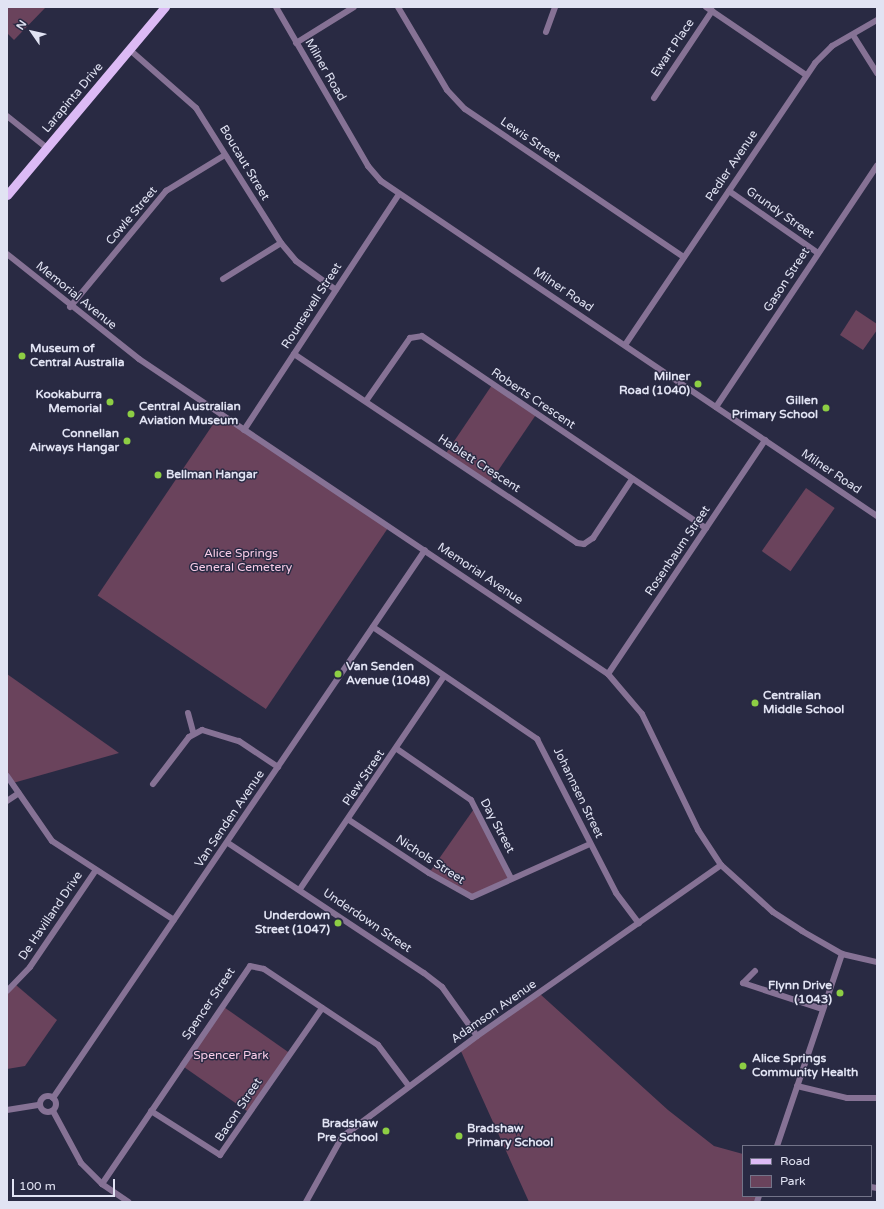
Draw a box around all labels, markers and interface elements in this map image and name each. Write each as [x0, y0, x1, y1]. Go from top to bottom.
north arrow [12, 12, 52, 52]
street label: Ewart Place [648, 16, 698, 80]
text: N [14, 18, 29, 32]
street label: Milner Road [301, 36, 349, 104]
street label: Larapinta Drive [40, 60, 106, 136]
street label: Lewis Street [497, 115, 563, 165]
street label: Boucaut Street [216, 123, 272, 203]
street label: Pedler Avenue [703, 128, 761, 204]
street label: Cowle Street [103, 184, 161, 248]
street label: Grundy Street [743, 184, 817, 242]
street label: Gason Street [761, 245, 813, 315]
street label: Memorial Avenue [33, 259, 119, 333]
street label: Rounsevell Street [279, 260, 345, 352]
street label: Milner Road [530, 265, 596, 315]
place label: Museum of Central Australia [30, 342, 125, 370]
marker: Museum of Central Australia [17, 351, 27, 361]
street label: Roberts Crescent [488, 366, 578, 432]
place label: Milner Road (1040) [619, 370, 690, 398]
marker: Milner Road (1040) [693, 379, 703, 389]
place label: Kookaburra Memorial [35, 388, 102, 416]
place label: Gillen Primary School [732, 394, 818, 422]
marker: Kookaburra Memorial [105, 397, 115, 407]
place label: Central Australian Aviation Museum [139, 400, 241, 428]
marker: Gillen Primary School [821, 403, 831, 413]
marker: Central Australian Aviation Museum [126, 409, 136, 419]
place label: Connellan Airways Hangar [29, 427, 119, 455]
street label: Hablett Crescent [435, 432, 523, 496]
marker: Connellan Airways Hangar [122, 436, 132, 446]
street label: Milner Road [798, 447, 864, 497]
place label: Bellman Hangar [166, 468, 257, 482]
marker: Bellman Hangar [153, 470, 163, 480]
street label: Rosenbaum Street [642, 503, 714, 599]
street label: Memorial Avenue [435, 540, 525, 608]
park label: Alice Springs General Cemetery [190, 547, 292, 575]
place label: Van Senden Avenue (1048) [346, 660, 430, 688]
marker: Van Senden Avenue (1048) [333, 669, 343, 679]
place label: Centralian Middle School [763, 689, 844, 717]
marker: Centralian Middle School [750, 698, 760, 708]
street label: Johannsen Street [550, 745, 606, 841]
street label: Plew Street [340, 747, 388, 809]
street label: Van Senden Avenue [192, 768, 268, 870]
street label: Day Street [477, 796, 517, 856]
street label: Nichols Street [393, 832, 467, 888]
street label: De Havilland Drive [16, 869, 86, 963]
street label: Underdown Street [320, 886, 414, 956]
place label: Underdown Street (1047) [255, 909, 330, 937]
marker: Underdown Street (1047) [333, 918, 343, 928]
street label: Spencer Street [180, 965, 238, 1043]
street label: Adamson Avenue [449, 977, 539, 1047]
place label: Flynn Drive (1043) [768, 979, 832, 1007]
marker: Flynn Drive (1043) [835, 988, 845, 998]
park label: Spencer Park [193, 1049, 269, 1063]
place label: Alice Springs Community Health [752, 1052, 858, 1080]
marker: Alice Springs Community Health [737, 1060, 749, 1072]
street label: Bacon Street [213, 1076, 265, 1144]
place label: Bradshaw Pre School [317, 1117, 378, 1145]
place label: Bradshaw Primary School [467, 1122, 553, 1150]
marker: Bradshaw Pre School [381, 1126, 391, 1136]
marker: Bradshaw Primary School [454, 1131, 464, 1141]
legend [742, 1145, 872, 1197]
text: Road [780, 1154, 810, 1168]
scale bar [14, 1171, 117, 1197]
text: Park [780, 1174, 806, 1188]
text: 100 m [19, 1179, 56, 1193]

